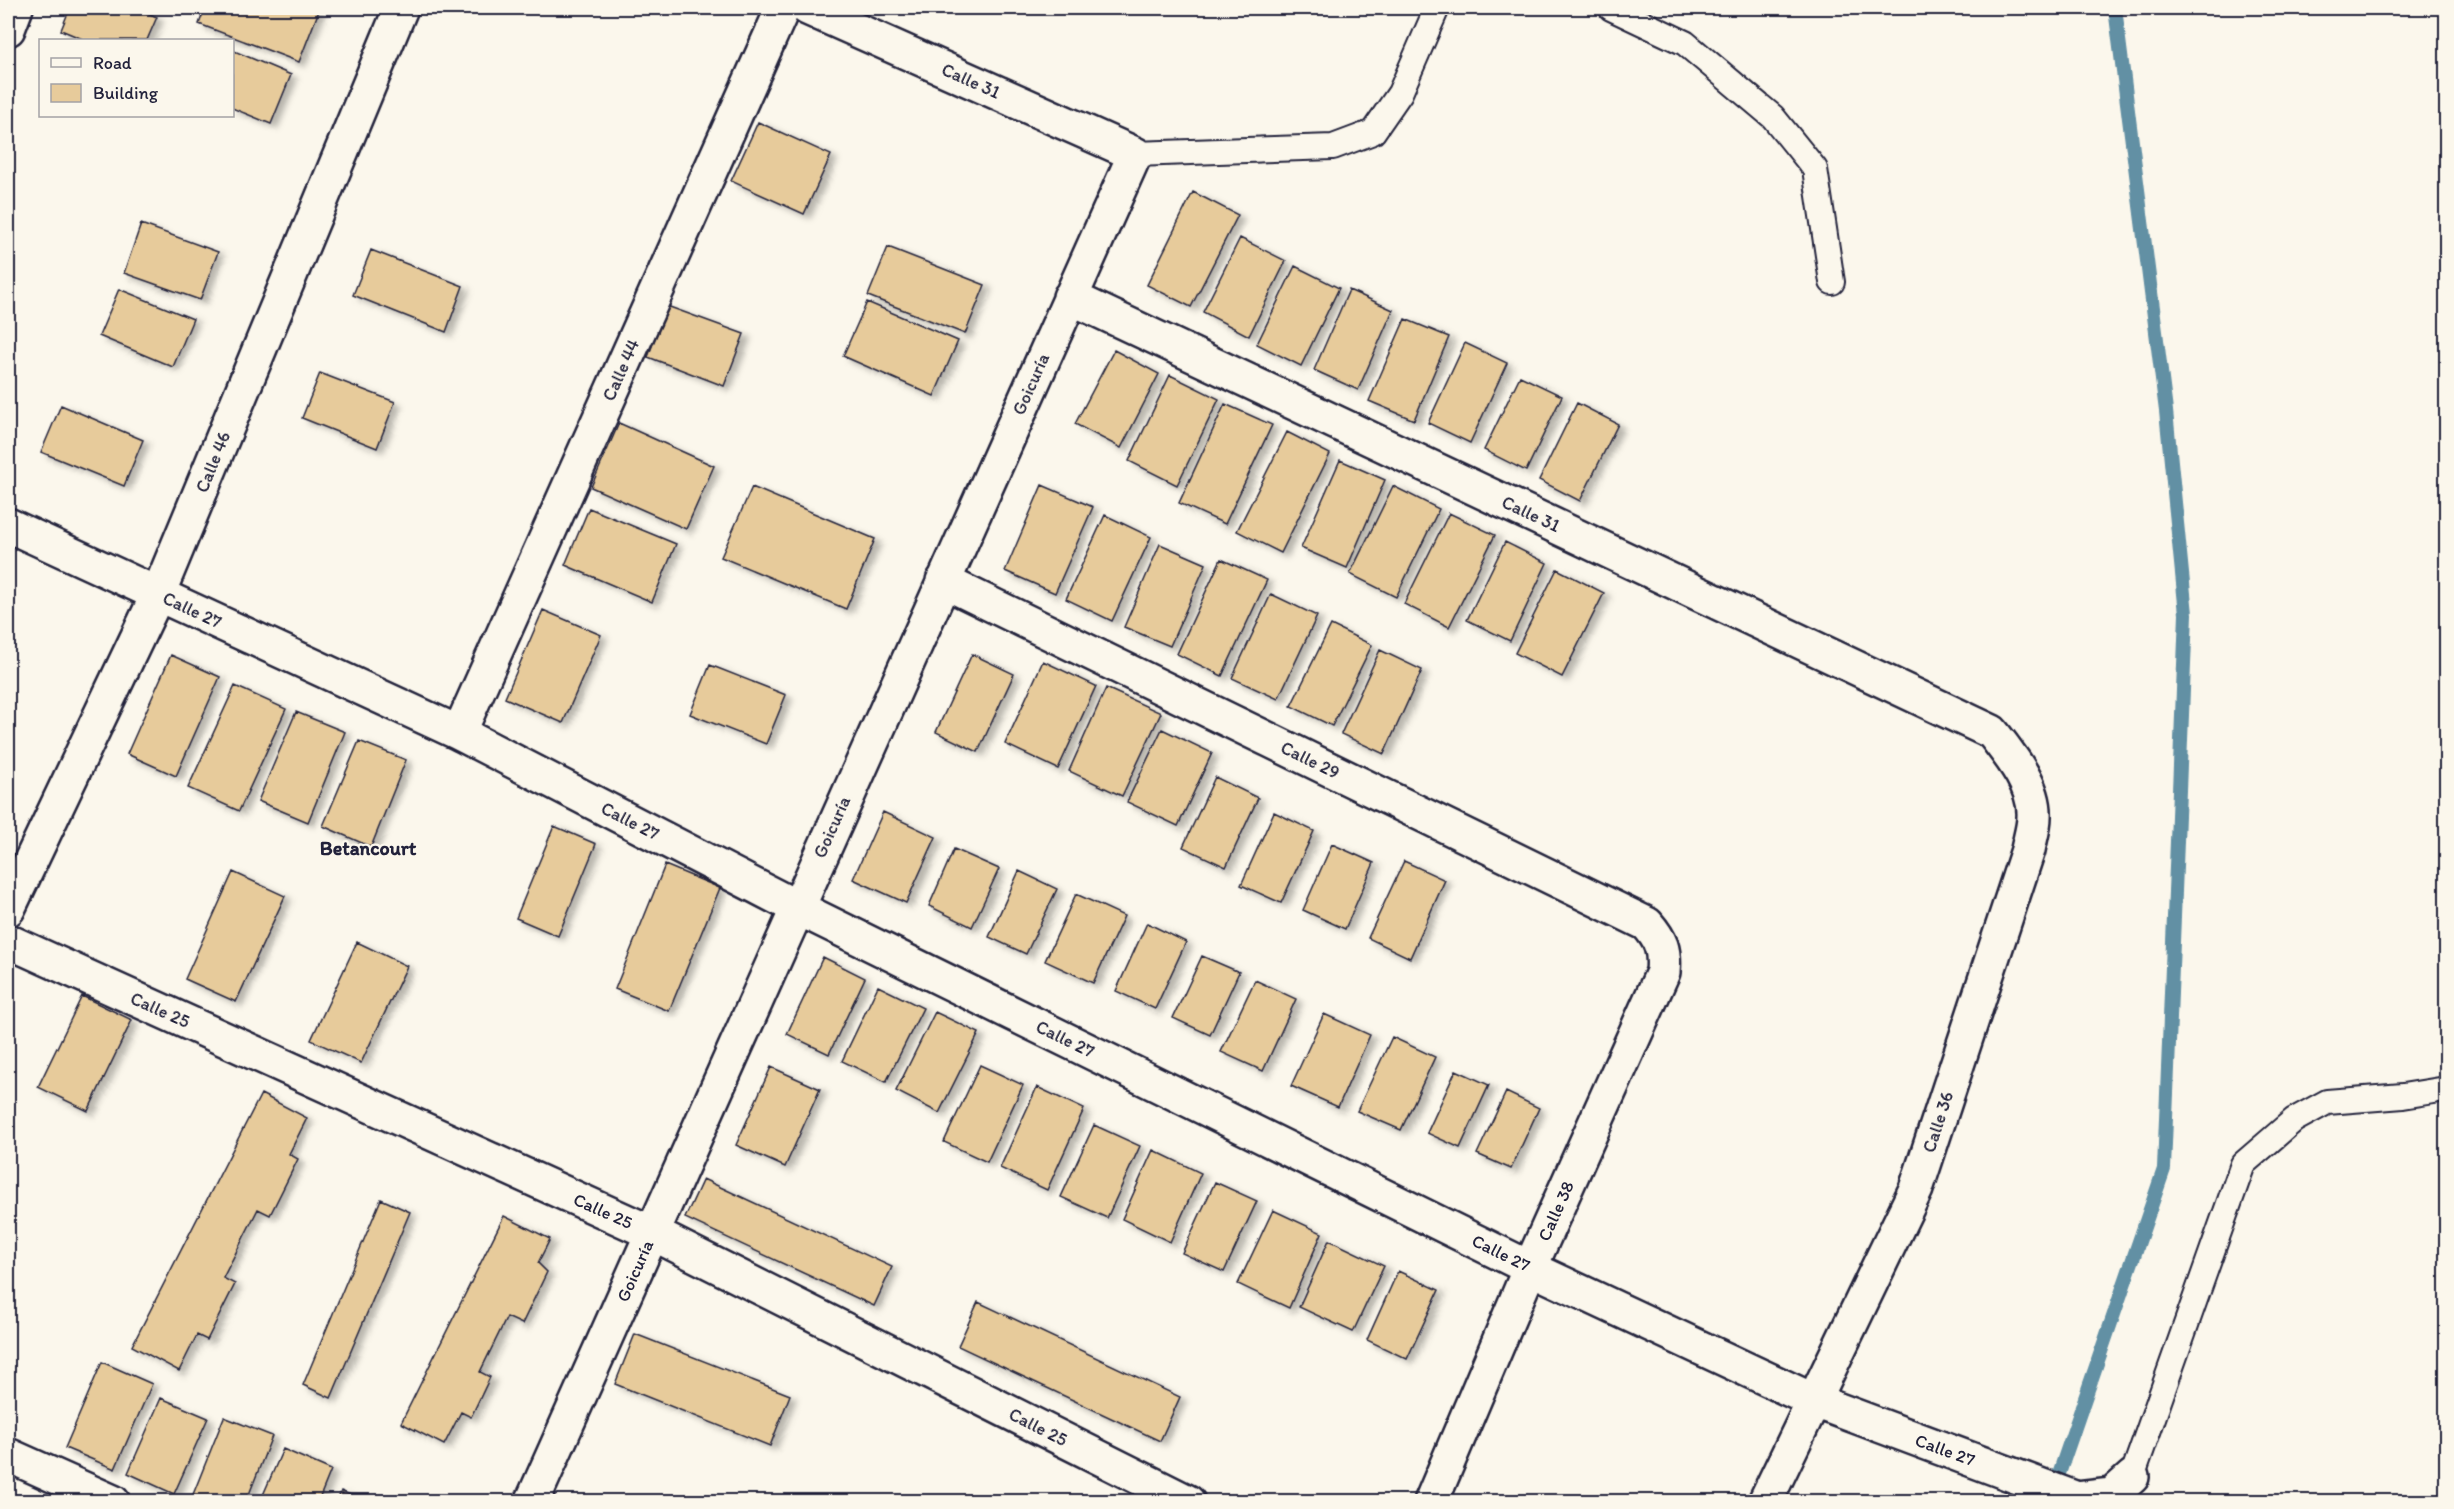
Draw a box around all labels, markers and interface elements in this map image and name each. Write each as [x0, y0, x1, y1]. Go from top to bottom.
legend [39, 39, 234, 117]
text: Road [93, 52, 132, 74]
street label: Calle 31 [938, 58, 1004, 104]
text: Building [93, 82, 159, 104]
street label: Calle 44 [598, 336, 644, 404]
street label: Goicuría [1008, 349, 1055, 418]
street label: Calle 46 [191, 428, 235, 496]
street label: Calle 31 [1498, 491, 1564, 537]
street label: Calle 27 [159, 587, 225, 633]
street label: Calle 29 [1277, 736, 1343, 784]
street label: Goicuría [809, 792, 856, 861]
street label: Calle 27 [597, 797, 663, 845]
district label: Betancourt [320, 836, 417, 860]
street label: Calle 25 [127, 987, 193, 1033]
street label: Calle 27 [1032, 1015, 1098, 1063]
street label: Calle 36 [1918, 1089, 1958, 1155]
street label: Calle 38 [1533, 1177, 1579, 1244]
street label: Calle 25 [570, 1188, 636, 1234]
street label: Calle 27 [1468, 1229, 1534, 1277]
street label: Goicuría [612, 1236, 659, 1305]
street label: Calle 25 [1005, 1403, 1071, 1451]
street label: Calle 27 [1912, 1429, 1978, 1471]

